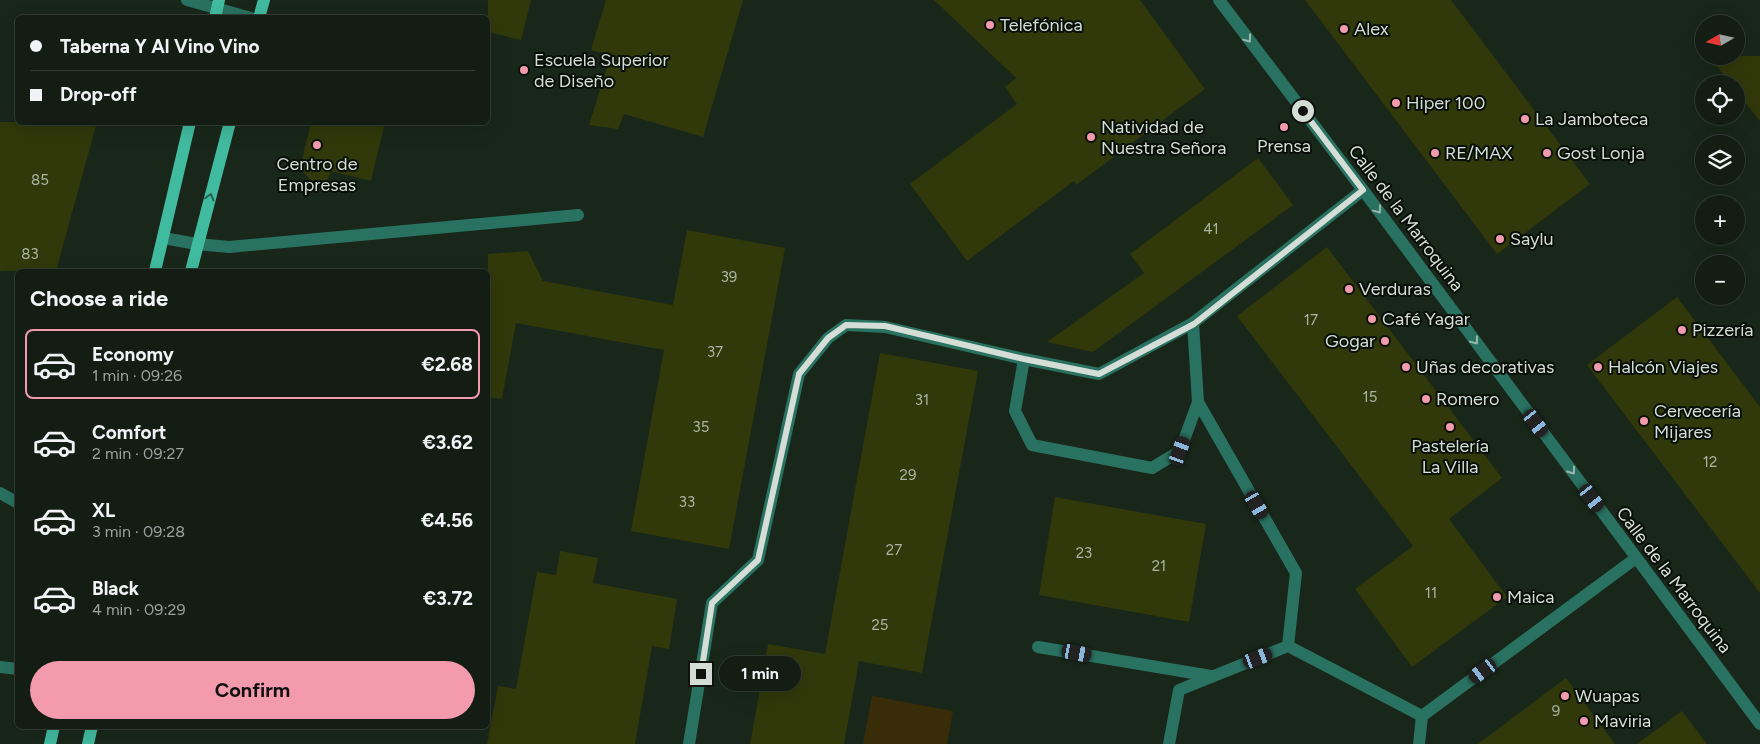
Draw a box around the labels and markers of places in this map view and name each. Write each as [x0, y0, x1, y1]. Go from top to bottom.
place label: Telefónica [1000, 14, 1083, 36]
place label: Alex [1354, 18, 1389, 40]
marker: Telefónica [984, 19, 996, 31]
marker: Alex [1338, 23, 1350, 35]
place label: Escuela Superior de Diseño [534, 49, 669, 92]
marker: Escuela Superior de Diseño [518, 64, 530, 76]
place label: Hiper 100 [1406, 92, 1485, 114]
marker: Hiper 100 [1390, 97, 1402, 109]
place label: La Jamboteca [1535, 108, 1648, 130]
marker: La Jamboteca [1519, 113, 1531, 125]
place label: Natividad de Nuestra Señora [1101, 116, 1226, 159]
marker: Prensa [1278, 121, 1290, 133]
marker: Natividad de Nuestra Señora [1085, 131, 1097, 143]
place label: Prensa [1257, 135, 1311, 157]
marker: Centro de Empresas [311, 139, 323, 151]
place label: RE/MAX [1445, 142, 1512, 164]
place label: Gost Lonja [1557, 142, 1645, 164]
marker: RE/MAX [1429, 147, 1441, 159]
marker: Gost Lonja [1541, 147, 1553, 159]
place label: Centro de Empresas [277, 153, 358, 196]
place label: Saylu [1510, 228, 1554, 250]
marker: Saylu [1494, 233, 1506, 245]
place label: Verduras [1359, 278, 1431, 300]
marker: Verduras [1343, 283, 1355, 295]
place label: Café Yagar [1382, 308, 1470, 330]
marker: Café Yagar [1366, 313, 1378, 325]
place label: Pizzería [1692, 319, 1754, 341]
marker: Pizzería [1676, 324, 1688, 336]
place label: Gogar [1325, 330, 1375, 352]
marker: Gogar [1379, 335, 1391, 347]
place label: Uñas decorativas [1416, 356, 1554, 378]
place label: Halcón Viajes [1608, 356, 1718, 378]
marker: Uñas decorativas [1400, 361, 1412, 373]
marker: Halcón Viajes [1592, 361, 1604, 373]
place label: Romero [1436, 388, 1499, 410]
marker: Romero [1420, 393, 1432, 405]
place label: Cervecería Mijares [1654, 400, 1741, 443]
marker: Cervecería Mijares [1638, 415, 1650, 427]
marker: Pastelería La Villa [1444, 421, 1456, 433]
place label: Pastelería La Villa [1411, 435, 1489, 478]
place label: Maica [1507, 586, 1555, 608]
marker: Maica [1491, 591, 1503, 603]
place label: Wuapas [1575, 685, 1640, 707]
marker: Wuapas [1559, 690, 1571, 702]
place label: Maviria [1594, 710, 1651, 732]
marker: Maviria [1578, 715, 1590, 727]

